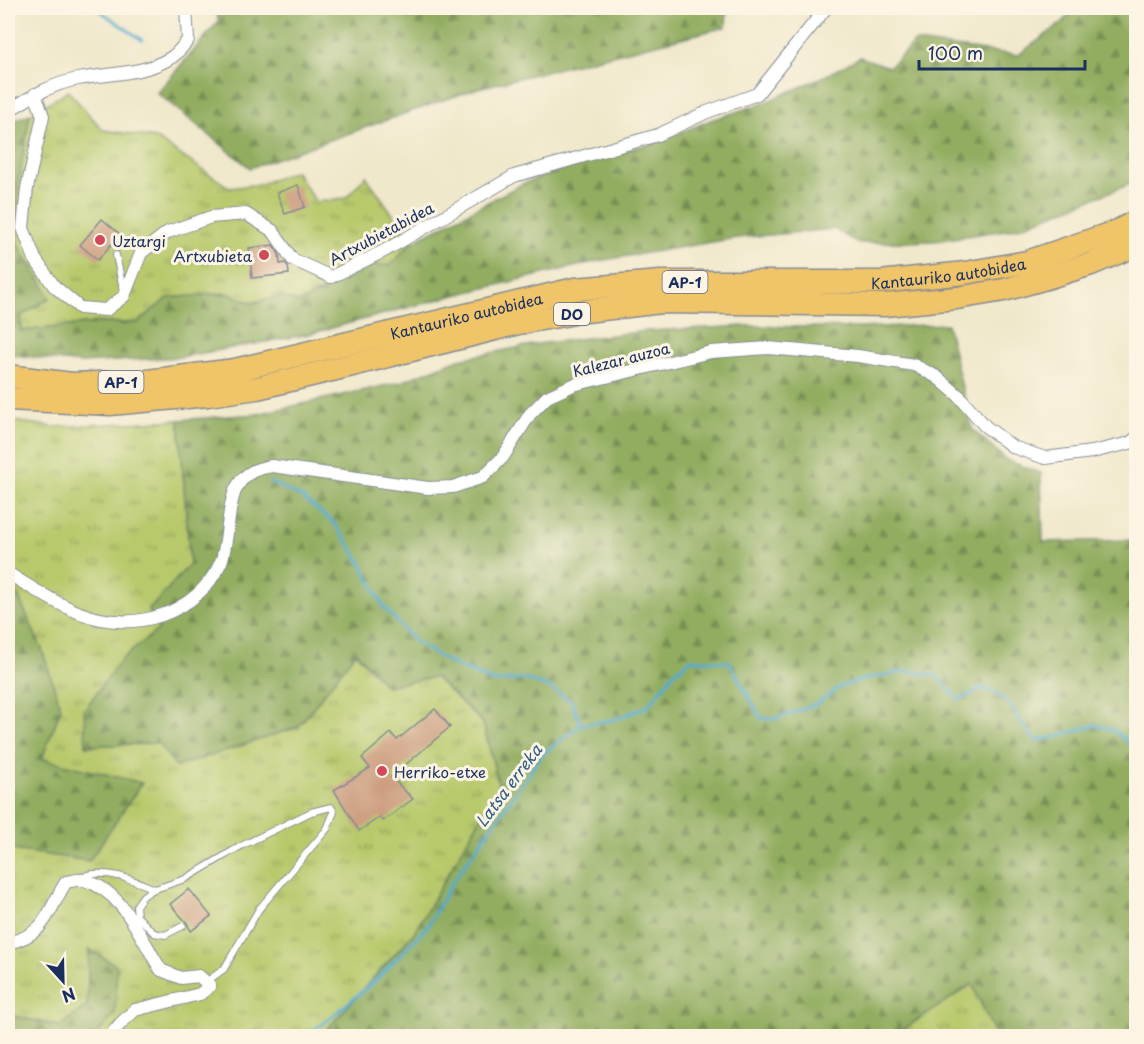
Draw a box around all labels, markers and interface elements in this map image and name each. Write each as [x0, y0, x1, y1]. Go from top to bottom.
scale bar [919, 33, 1086, 71]
text: 100 m [928, 39, 983, 66]
street label: Artxubietabidea [324, 195, 438, 270]
place label: Uztargi [112, 229, 166, 252]
marker: Uztargi [93, 233, 107, 247]
place label: Artxubieta [174, 244, 253, 267]
marker: Artxubieta [257, 248, 271, 262]
street label: Kantauriko autobidea [871, 251, 1028, 294]
road number: AP-1 [662, 271, 708, 293]
street label: Kantauriko autobidea [388, 286, 545, 344]
road number: DO [554, 303, 590, 325]
street label: Kalezar auzoa [570, 336, 673, 382]
road number: AP-1 [98, 371, 144, 393]
water label: Latsa erreka [469, 738, 548, 831]
place label: Herriko-etxe [394, 760, 486, 783]
marker: Herriko-etxe [375, 764, 389, 778]
north arrow [33, 951, 93, 1011]
text: N [59, 982, 79, 1009]

